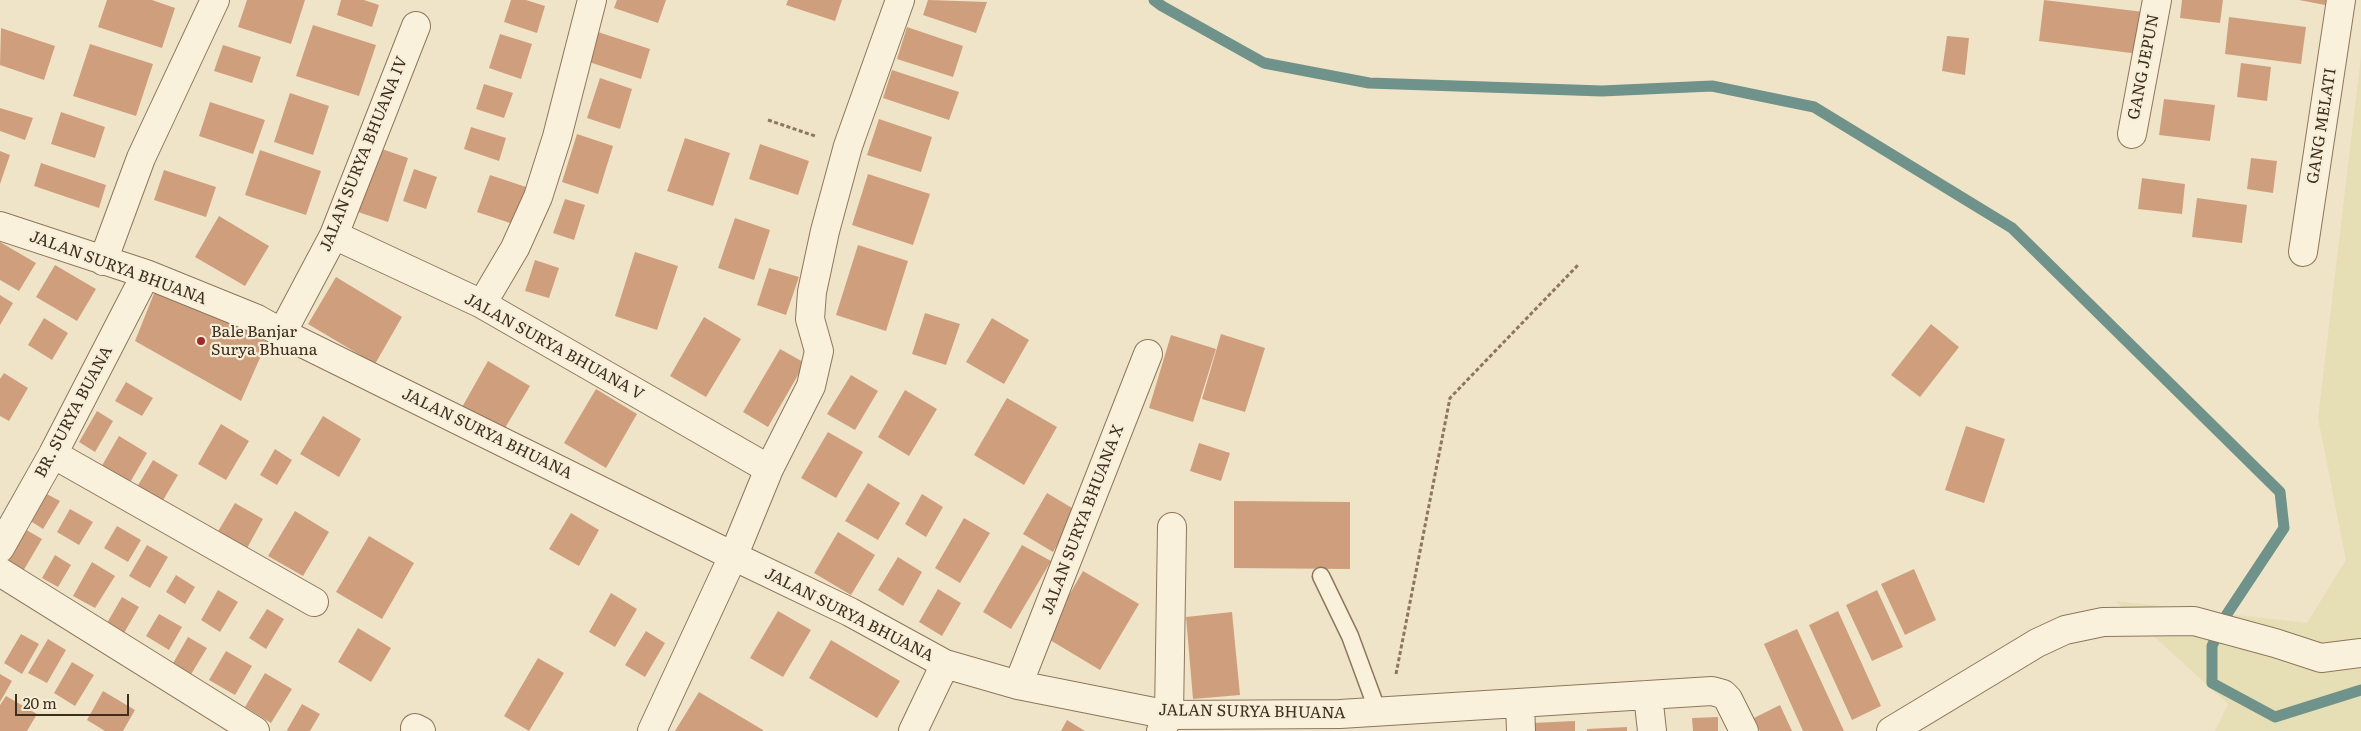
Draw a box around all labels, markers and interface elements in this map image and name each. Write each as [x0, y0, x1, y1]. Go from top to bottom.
street label: GANG JEPUN [2124, 13, 2164, 121]
street label: JALAN SURYA BHUANA IV [316, 54, 412, 254]
street label: GANG MELATI [2303, 67, 2341, 185]
street label: JALAN SURYA BHUANA [27, 227, 209, 309]
street label: JALAN SURYA BHUANA V [461, 290, 647, 404]
place label: Bale Banjar Surya Bhuana [211, 322, 317, 360]
marker: Bale Banjar Surya Bhuana [195, 335, 207, 347]
street label: BR. SURYA BUANA [31, 343, 117, 481]
street label: JALAN SURYA BHUANA [399, 384, 575, 484]
street label: JALAN SURYA BHUANA X [1038, 422, 1128, 618]
street label: JALAN SURYA BHUANA [761, 564, 937, 666]
scale bar [18, 684, 131, 716]
text: 20 m [23, 691, 57, 714]
street label: JALAN SURYA BHUANA [1158, 701, 1346, 723]

